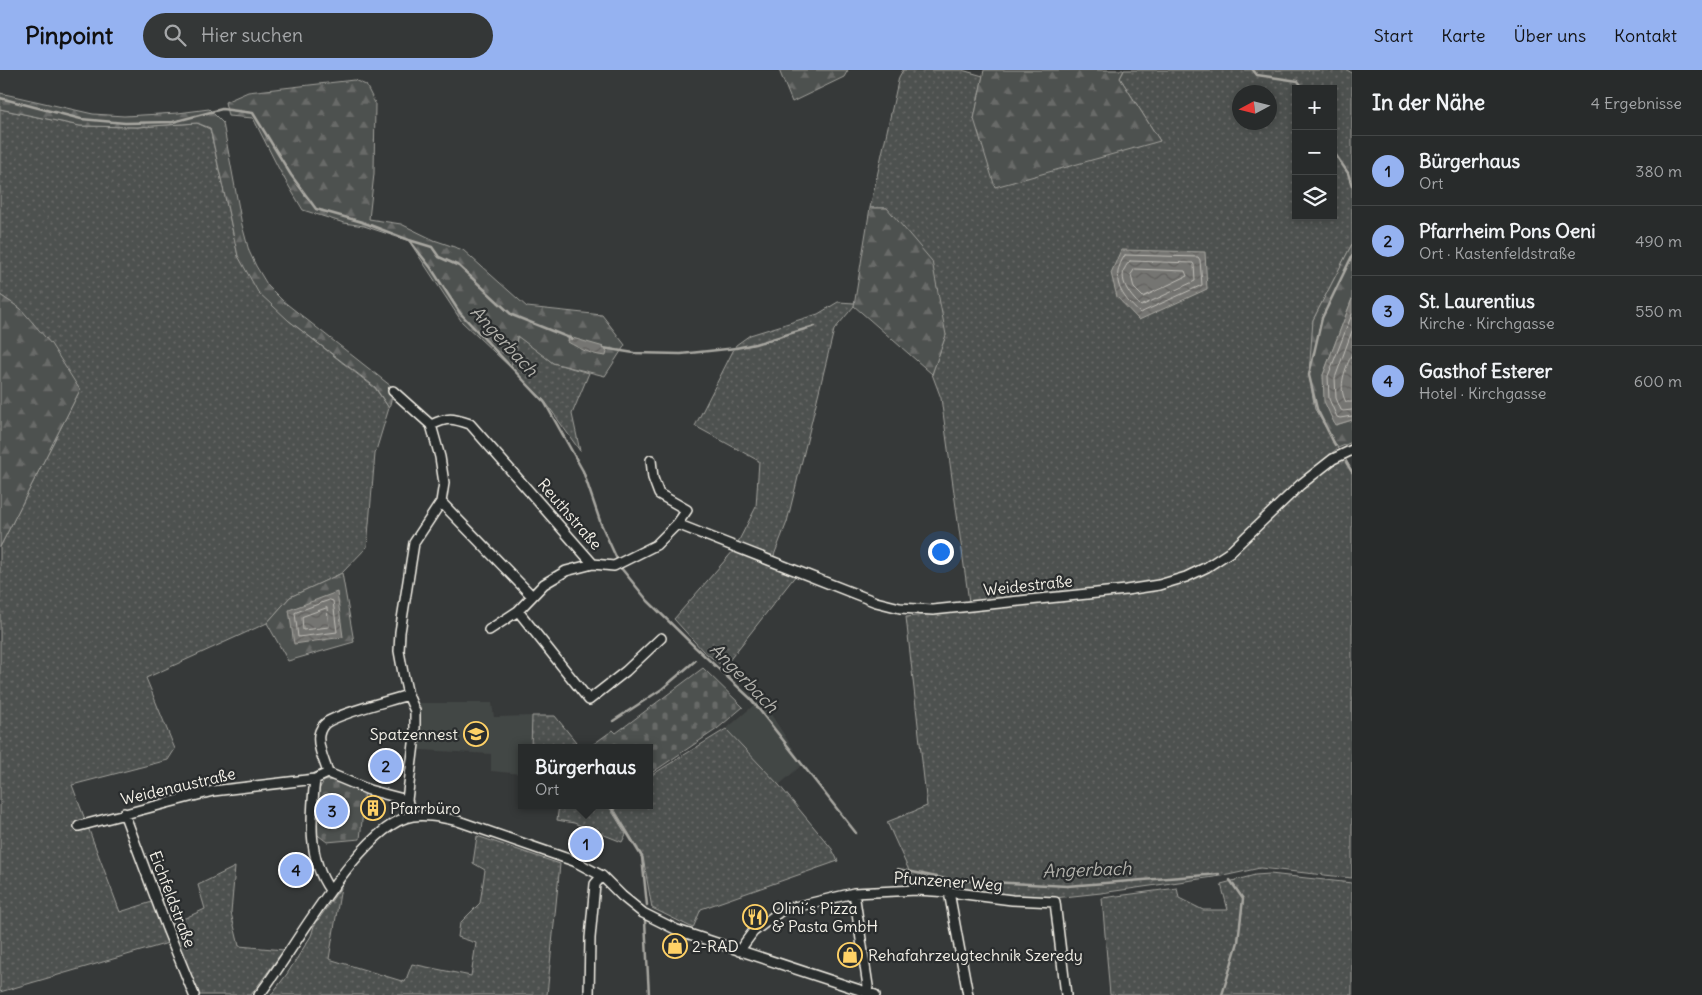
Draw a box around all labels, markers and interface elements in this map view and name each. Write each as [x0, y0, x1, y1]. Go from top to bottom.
search box [143, 13, 493, 58]
text: Pinpoint [25, 20, 113, 50]
icon: search [161, 21, 189, 49]
text: Hier suchen [201, 23, 303, 47]
text: Start [1374, 24, 1413, 47]
text: Karte [1441, 24, 1486, 47]
text: Über uns [1514, 24, 1586, 47]
text: Kontakt [1614, 24, 1677, 47]
north arrow [1232, 85, 1277, 130]
map controls [1292, 85, 1337, 220]
button: + [1292, 85, 1337, 130]
text: In der Nähe [1372, 89, 1485, 116]
text: 4 Ergebnisse [1591, 93, 1682, 113]
button: − [1292, 130, 1337, 175]
text: Bürgerhaus [1419, 149, 1520, 173]
text: 1 [1385, 161, 1391, 181]
text: 380 m [1635, 161, 1682, 181]
text: Ort [1419, 173, 1443, 193]
button: layers [1292, 175, 1337, 220]
text: Pfarrheim Pons Oeni [1419, 219, 1595, 243]
text: 2 [1384, 231, 1392, 251]
text: 490 m [1635, 231, 1682, 251]
text: Ort · Kastenfeldstraße [1419, 243, 1576, 263]
text: St. Laurentius [1419, 289, 1535, 313]
water label: Angerbach [466, 300, 543, 381]
text: 3 [1383, 301, 1393, 321]
text: 550 m [1635, 301, 1682, 321]
text: Kirche · Kirchgasse [1419, 313, 1555, 333]
text: Gasthof Esterer [1419, 359, 1552, 383]
text: 4 [1383, 371, 1393, 391]
text: 600 m [1634, 371, 1682, 391]
text: Hotel · Kirchgasse [1419, 383, 1546, 403]
street label: Reuthstraße [534, 474, 606, 554]
your location [928, 539, 954, 565]
street label: Weidestraße [982, 570, 1074, 600]
water label: Angerbach [705, 638, 784, 718]
school or university icon: Spatzennest [463, 721, 489, 747]
place label: Spatzennest [370, 724, 459, 744]
popup [518, 744, 653, 809]
pin: 2 [370, 747, 402, 785]
text: Bürgerhaus [535, 755, 636, 779]
street label: Weidenaustraße [119, 763, 237, 809]
text: Ort [535, 779, 559, 799]
pin: 3 [316, 792, 348, 830]
building icon: Pfarrbüro [360, 795, 386, 821]
place label: Pfarrbüro [390, 798, 460, 818]
pin: 1 [570, 825, 602, 863]
street label: Eichfeldstraße [145, 848, 201, 950]
pin: 4 [280, 851, 312, 889]
water label: Angerbach [1042, 856, 1132, 883]
street label: Pfunzener Weg [893, 867, 1003, 895]
place label: Olini´s Pizza & Pasta GmbH [772, 898, 878, 936]
restaurant icon: Olini´s Pizza & Pasta GmbH [742, 904, 768, 930]
shop icon: 2-RAD [662, 933, 688, 959]
place label: 2-RAD [692, 936, 739, 956]
shop icon: Rehafahrzeugtechnik Szeredy [837, 942, 863, 968]
place label: Rehafahrzeugtechnik Szeredy [868, 945, 1083, 965]

